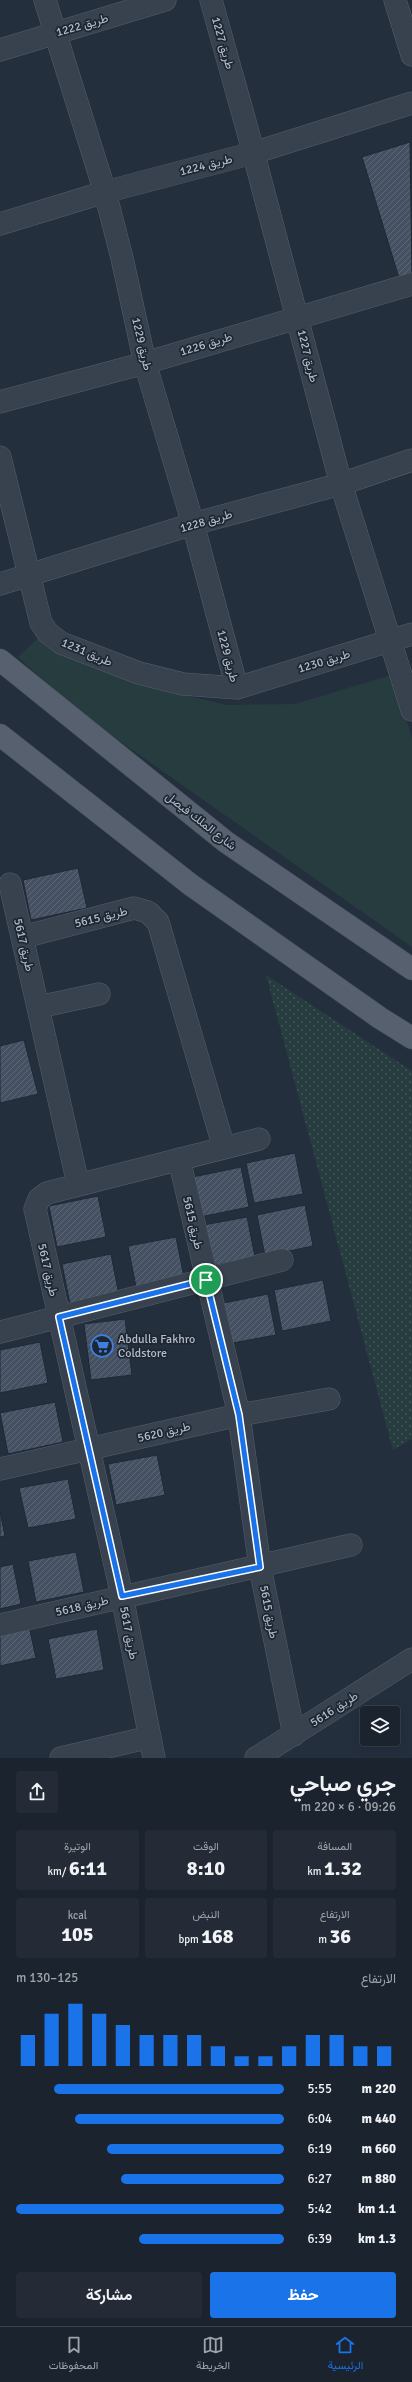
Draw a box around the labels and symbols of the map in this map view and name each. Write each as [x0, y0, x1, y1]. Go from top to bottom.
street label: طريق 1222 [54, 11, 110, 40]
street label: طريق 1227 [208, 15, 237, 71]
street label: طريق 1224 [178, 152, 234, 179]
street label: طريق 1229 [128, 316, 155, 372]
street label: طريق 1227 [294, 328, 321, 384]
street label: طريق 1226 [178, 329, 234, 360]
street label: طريق 1228 [178, 507, 234, 536]
street label: طريق 1229 [213, 628, 242, 684]
street label: طريق 1231 [59, 635, 115, 670]
street label: طريق 1230 [296, 646, 352, 677]
street label: شارع الملك فيصل [162, 789, 239, 854]
street label: طريق 5615 [73, 904, 129, 931]
street label: طريق 5617 [10, 917, 37, 973]
street label: طريق 5615 [179, 1195, 206, 1251]
street label: طريق 5617 [34, 1242, 61, 1298]
pin [189, 1263, 223, 1297]
place label: Abdulla Fakhro Coldstore [118, 1332, 195, 1361]
supermarket icon: Abdulla Fakhro Coldstore [89, 1333, 115, 1359]
street label: طريق 5620 [136, 1419, 192, 1446]
street label: طريق 5615 [256, 1584, 281, 1640]
street label: طريق 5618 [54, 1593, 110, 1620]
street label: طريق 5617 [116, 1605, 141, 1661]
street label: طريق 5616 [308, 1688, 361, 1730]

